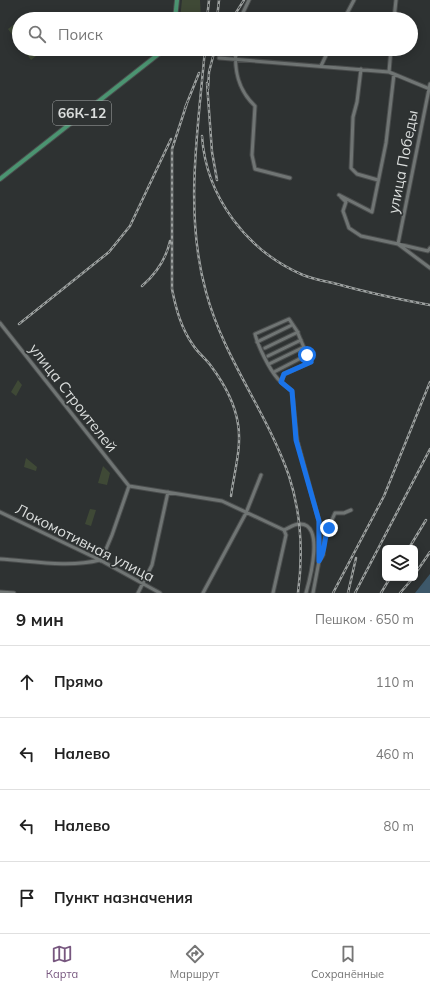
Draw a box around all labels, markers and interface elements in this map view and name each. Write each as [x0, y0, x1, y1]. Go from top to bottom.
search box [12, 12, 418, 56]
icon: search [26, 23, 48, 45]
text: Поиск [58, 25, 103, 44]
road number: 66К-12 [53, 101, 111, 125]
street label: улица Победы [383, 108, 422, 215]
street label: улица Строителей [25, 340, 122, 456]
route start [298, 346, 316, 364]
street label: Локомотивная улица [12, 499, 158, 586]
route end [320, 519, 338, 537]
map controls [382, 545, 418, 581]
button: layers [382, 545, 418, 581]
text: 9 мин [16, 609, 64, 630]
text: Пешком · 650 m [315, 611, 414, 627]
icon: ahead [16, 671, 38, 693]
text: Прямо [54, 672, 103, 691]
text: 110 m [376, 674, 414, 690]
icon: left [16, 743, 38, 765]
text: Налево [54, 744, 110, 763]
text: 460 m [376, 746, 414, 762]
icon: left [16, 815, 38, 837]
text: Налево [54, 816, 110, 835]
text: 80 m [384, 818, 414, 834]
icon: arrive [16, 887, 38, 909]
text: Пункт назначения [54, 888, 193, 907]
tab: Карта [46, 943, 78, 981]
tab: Маршрут [170, 943, 219, 981]
tab: Сохранённые [311, 943, 384, 981]

